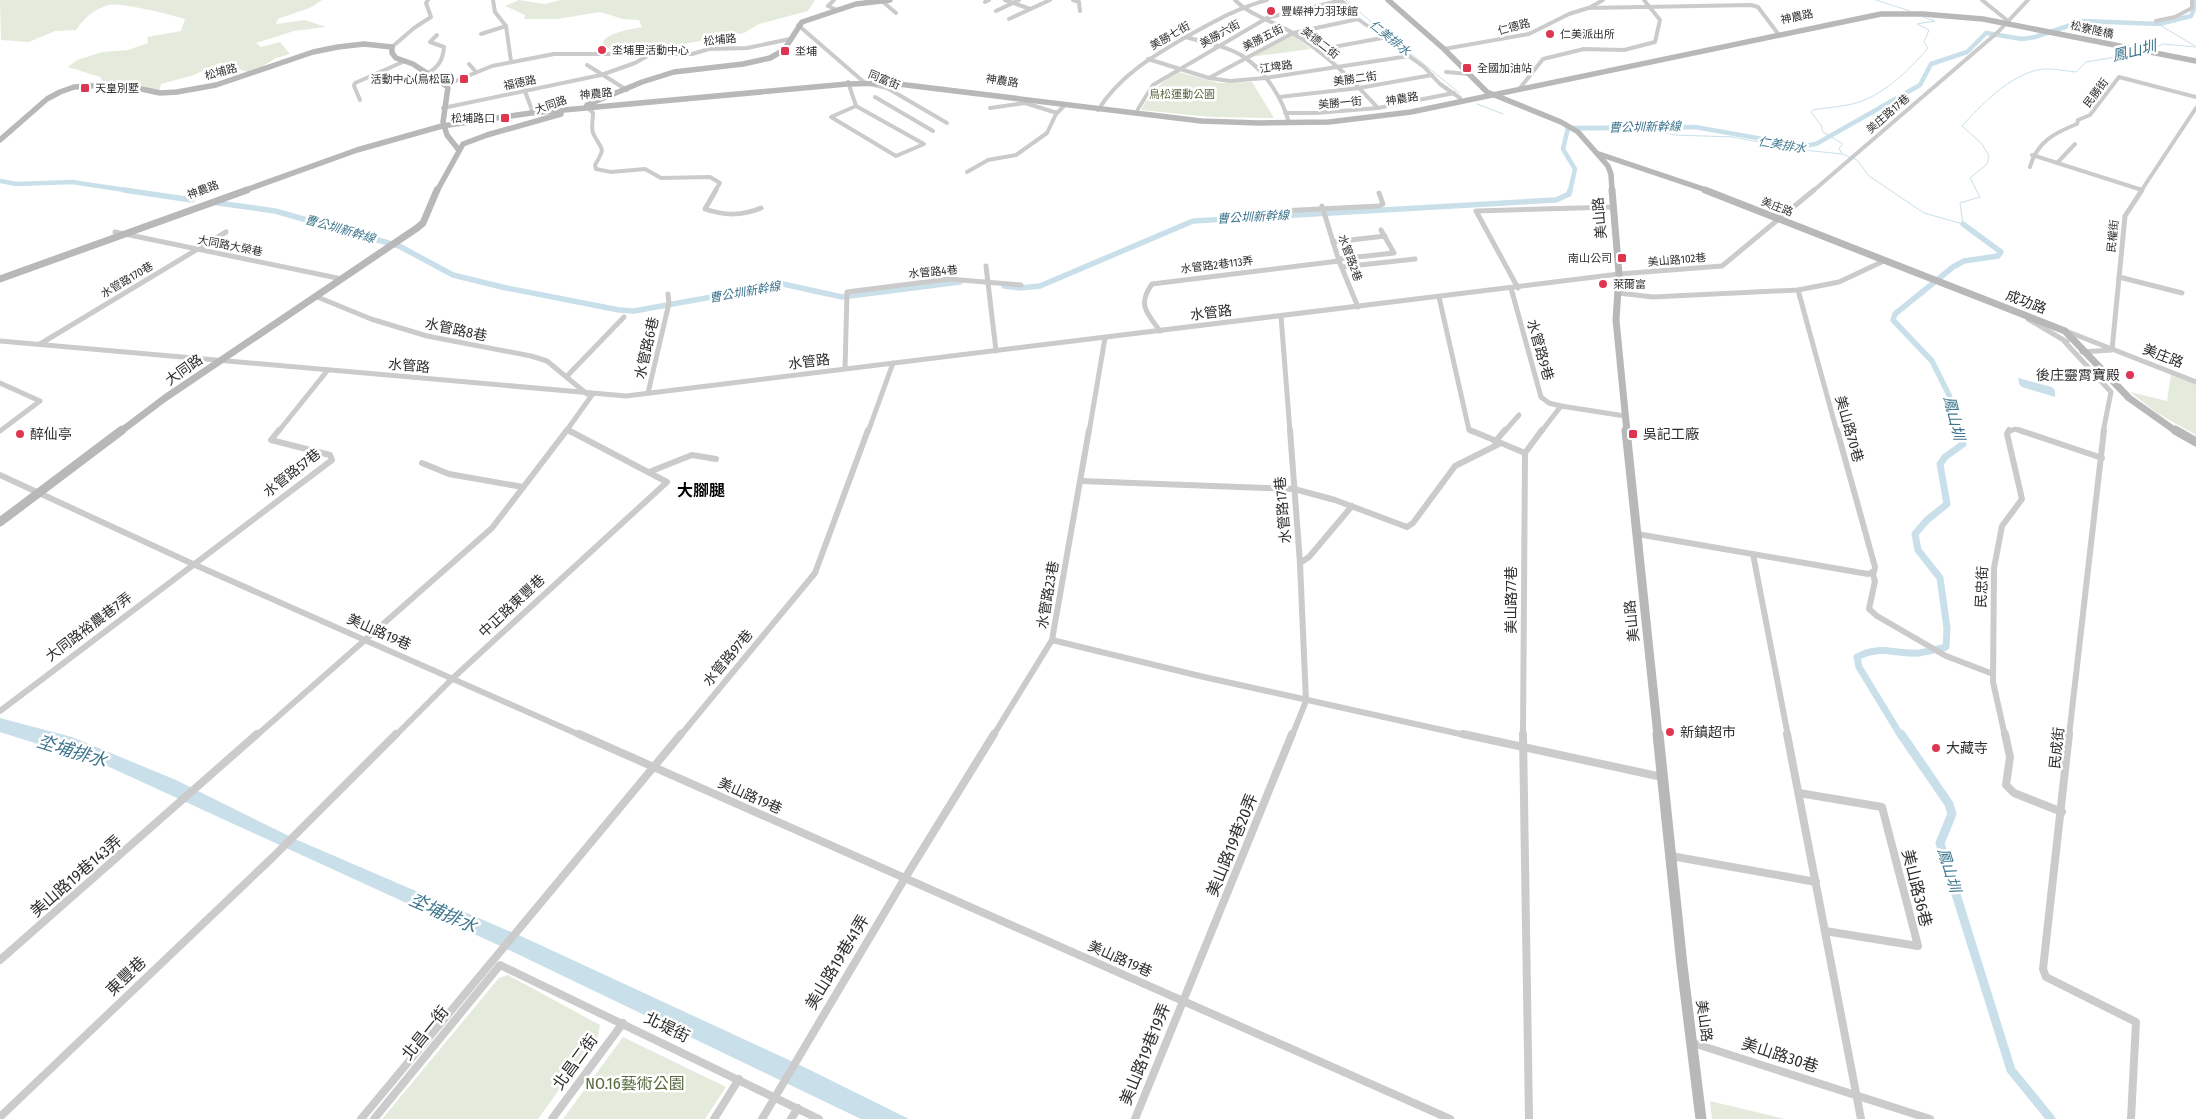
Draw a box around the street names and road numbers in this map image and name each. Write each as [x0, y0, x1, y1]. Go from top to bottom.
street label: 神農路 [1780, 7, 1814, 27]
street label: 仁德路 [1496, 16, 1532, 38]
street label: 美勝六街 [1198, 18, 1242, 50]
street label: 美勝七街 [1148, 19, 1192, 53]
street label: 松寮陸橋 [2069, 19, 2115, 41]
street label: 美勝五街 [1240, 22, 1286, 54]
street label: 美德二街 [1299, 24, 1341, 62]
street label: 松埔路 [703, 32, 737, 48]
street label: 江埤路 [1259, 58, 1293, 76]
street label: 松埔路 [203, 61, 239, 83]
street label: 同富街 [866, 68, 902, 92]
street label: 美勝二街 [1332, 70, 1378, 88]
street label: 神農路 [985, 72, 1019, 90]
street label: 福德路 [503, 73, 537, 93]
street label: 民勝街 [2081, 76, 2111, 110]
street label: 神農路 [579, 86, 613, 102]
street label: 神農路 [1385, 90, 1419, 108]
street label: 美庄路17巷 [1864, 92, 1912, 136]
street label: 大同路 [533, 93, 569, 117]
street label: 美勝一街 [1318, 95, 1362, 111]
street label: 神農路 [185, 178, 221, 202]
street label: 美庄路 [1759, 195, 1795, 219]
street label: 美山路 [1590, 196, 1610, 240]
street label: 民權街 [2105, 219, 2121, 253]
street label: 大同路大榮巷 [196, 233, 264, 259]
street label: 水管路2巷 [1336, 233, 1364, 283]
street label: 美山路102巷 [1647, 251, 1707, 269]
street label: 水管路2巷113弄 [1180, 254, 1254, 276]
street label: 水管路170巷 [99, 259, 155, 301]
street label: 水管路4巷 [908, 263, 958, 281]
street label: 成功路 [2003, 287, 2049, 317]
street label: 水管路 [1189, 302, 1233, 324]
street label: 水管路8巷 [423, 315, 489, 345]
street label: 水管路6巷 [632, 315, 662, 381]
street label: 水管路9巷 [1523, 317, 1557, 383]
street label: 美庄路 [2140, 341, 2186, 371]
street label: 大同路 [162, 351, 206, 389]
street label: 水管路 [787, 351, 831, 373]
street label: 水管路 [387, 356, 431, 376]
street label: 美山路70巷 [1831, 394, 1867, 464]
street label: 水管路57巷 [260, 445, 324, 501]
street label: 水管路17巷 [1272, 476, 1294, 544]
street label: 水管路23巷 [1034, 560, 1062, 630]
street label: 美山路77巷 [1503, 566, 1520, 634]
street label: 民忠街 [1972, 566, 1992, 608]
street label: 中正路東豐巷 [475, 571, 549, 641]
street label: 大同路裕農巷7弄 [42, 589, 136, 665]
street label: 美山路 [1621, 599, 1643, 643]
street label: 美山路19巷 [344, 610, 414, 654]
street label: 水管路97巷 [700, 626, 756, 690]
street label: 民成街 [2046, 726, 2068, 770]
street label: 美山路19巷 [715, 774, 785, 818]
street label: 美山路19巷20弄 [1203, 791, 1261, 899]
street label: 美山路19巷143弄 [26, 831, 126, 921]
street label: 美山路36巷 [1898, 847, 1936, 929]
street label: 美山路19巷41弄 [801, 911, 873, 1013]
street label: 美山路19巷 [1085, 937, 1155, 981]
street label: 東豐巷 [102, 952, 150, 1000]
street label: 美山路 [1693, 999, 1715, 1043]
street label: 美山路19巷19弄 [1116, 1000, 1174, 1108]
street label: 北昌一街 [397, 1002, 453, 1064]
street label: 北堤街 [641, 1008, 693, 1046]
street label: 北昌二街 [549, 1031, 601, 1093]
street label: 美山路30巷 [1739, 1034, 1821, 1076]

